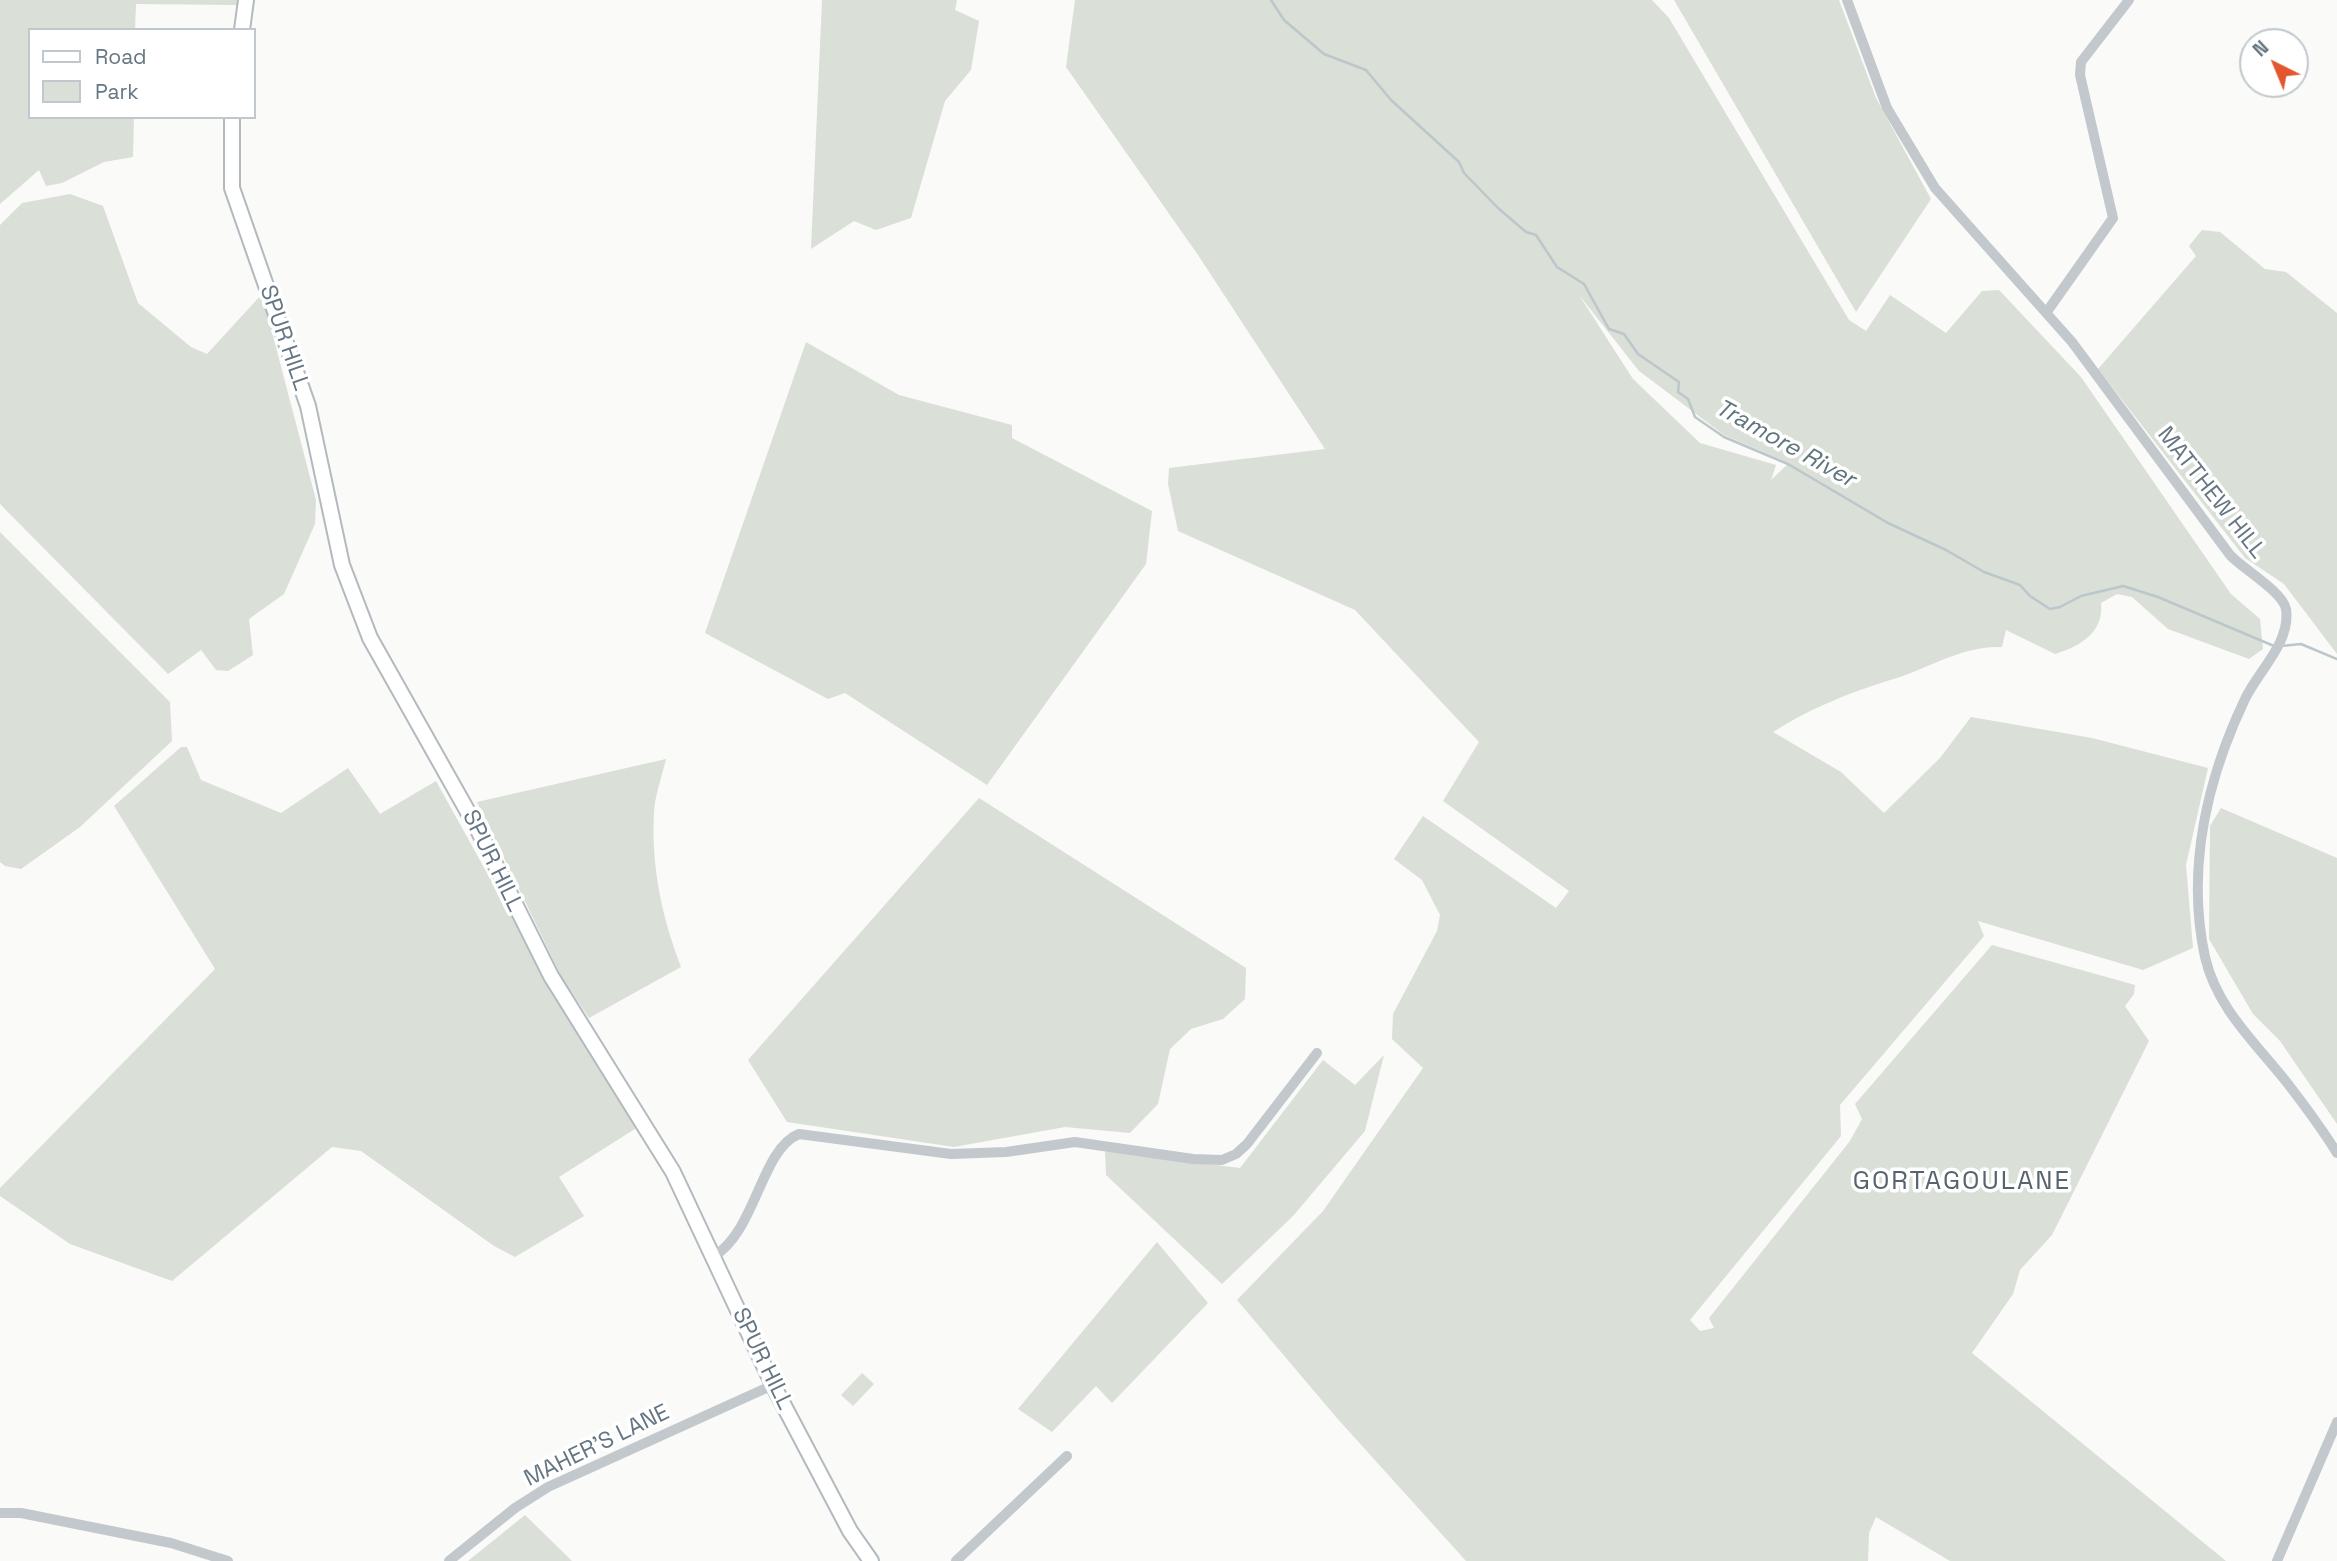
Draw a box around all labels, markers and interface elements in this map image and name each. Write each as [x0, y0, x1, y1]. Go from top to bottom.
legend [28, 28, 256, 119]
north arrow [2239, 28, 2309, 98]
text: N [2248, 35, 2274, 62]
text: Road [95, 43, 147, 70]
text: Park [95, 78, 139, 105]
street label: SPUR HILL [253, 282, 315, 394]
water label: Tramore River [1710, 394, 1860, 494]
street label: MATTHEW HILL [2151, 422, 2271, 564]
street label: SPUR HILL [456, 806, 528, 916]
district label: GORTAGOULANE [1854, 1166, 2070, 1198]
street label: SPUR HILL [726, 1304, 798, 1414]
street label: MAHER'S LANE [520, 1399, 674, 1493]

